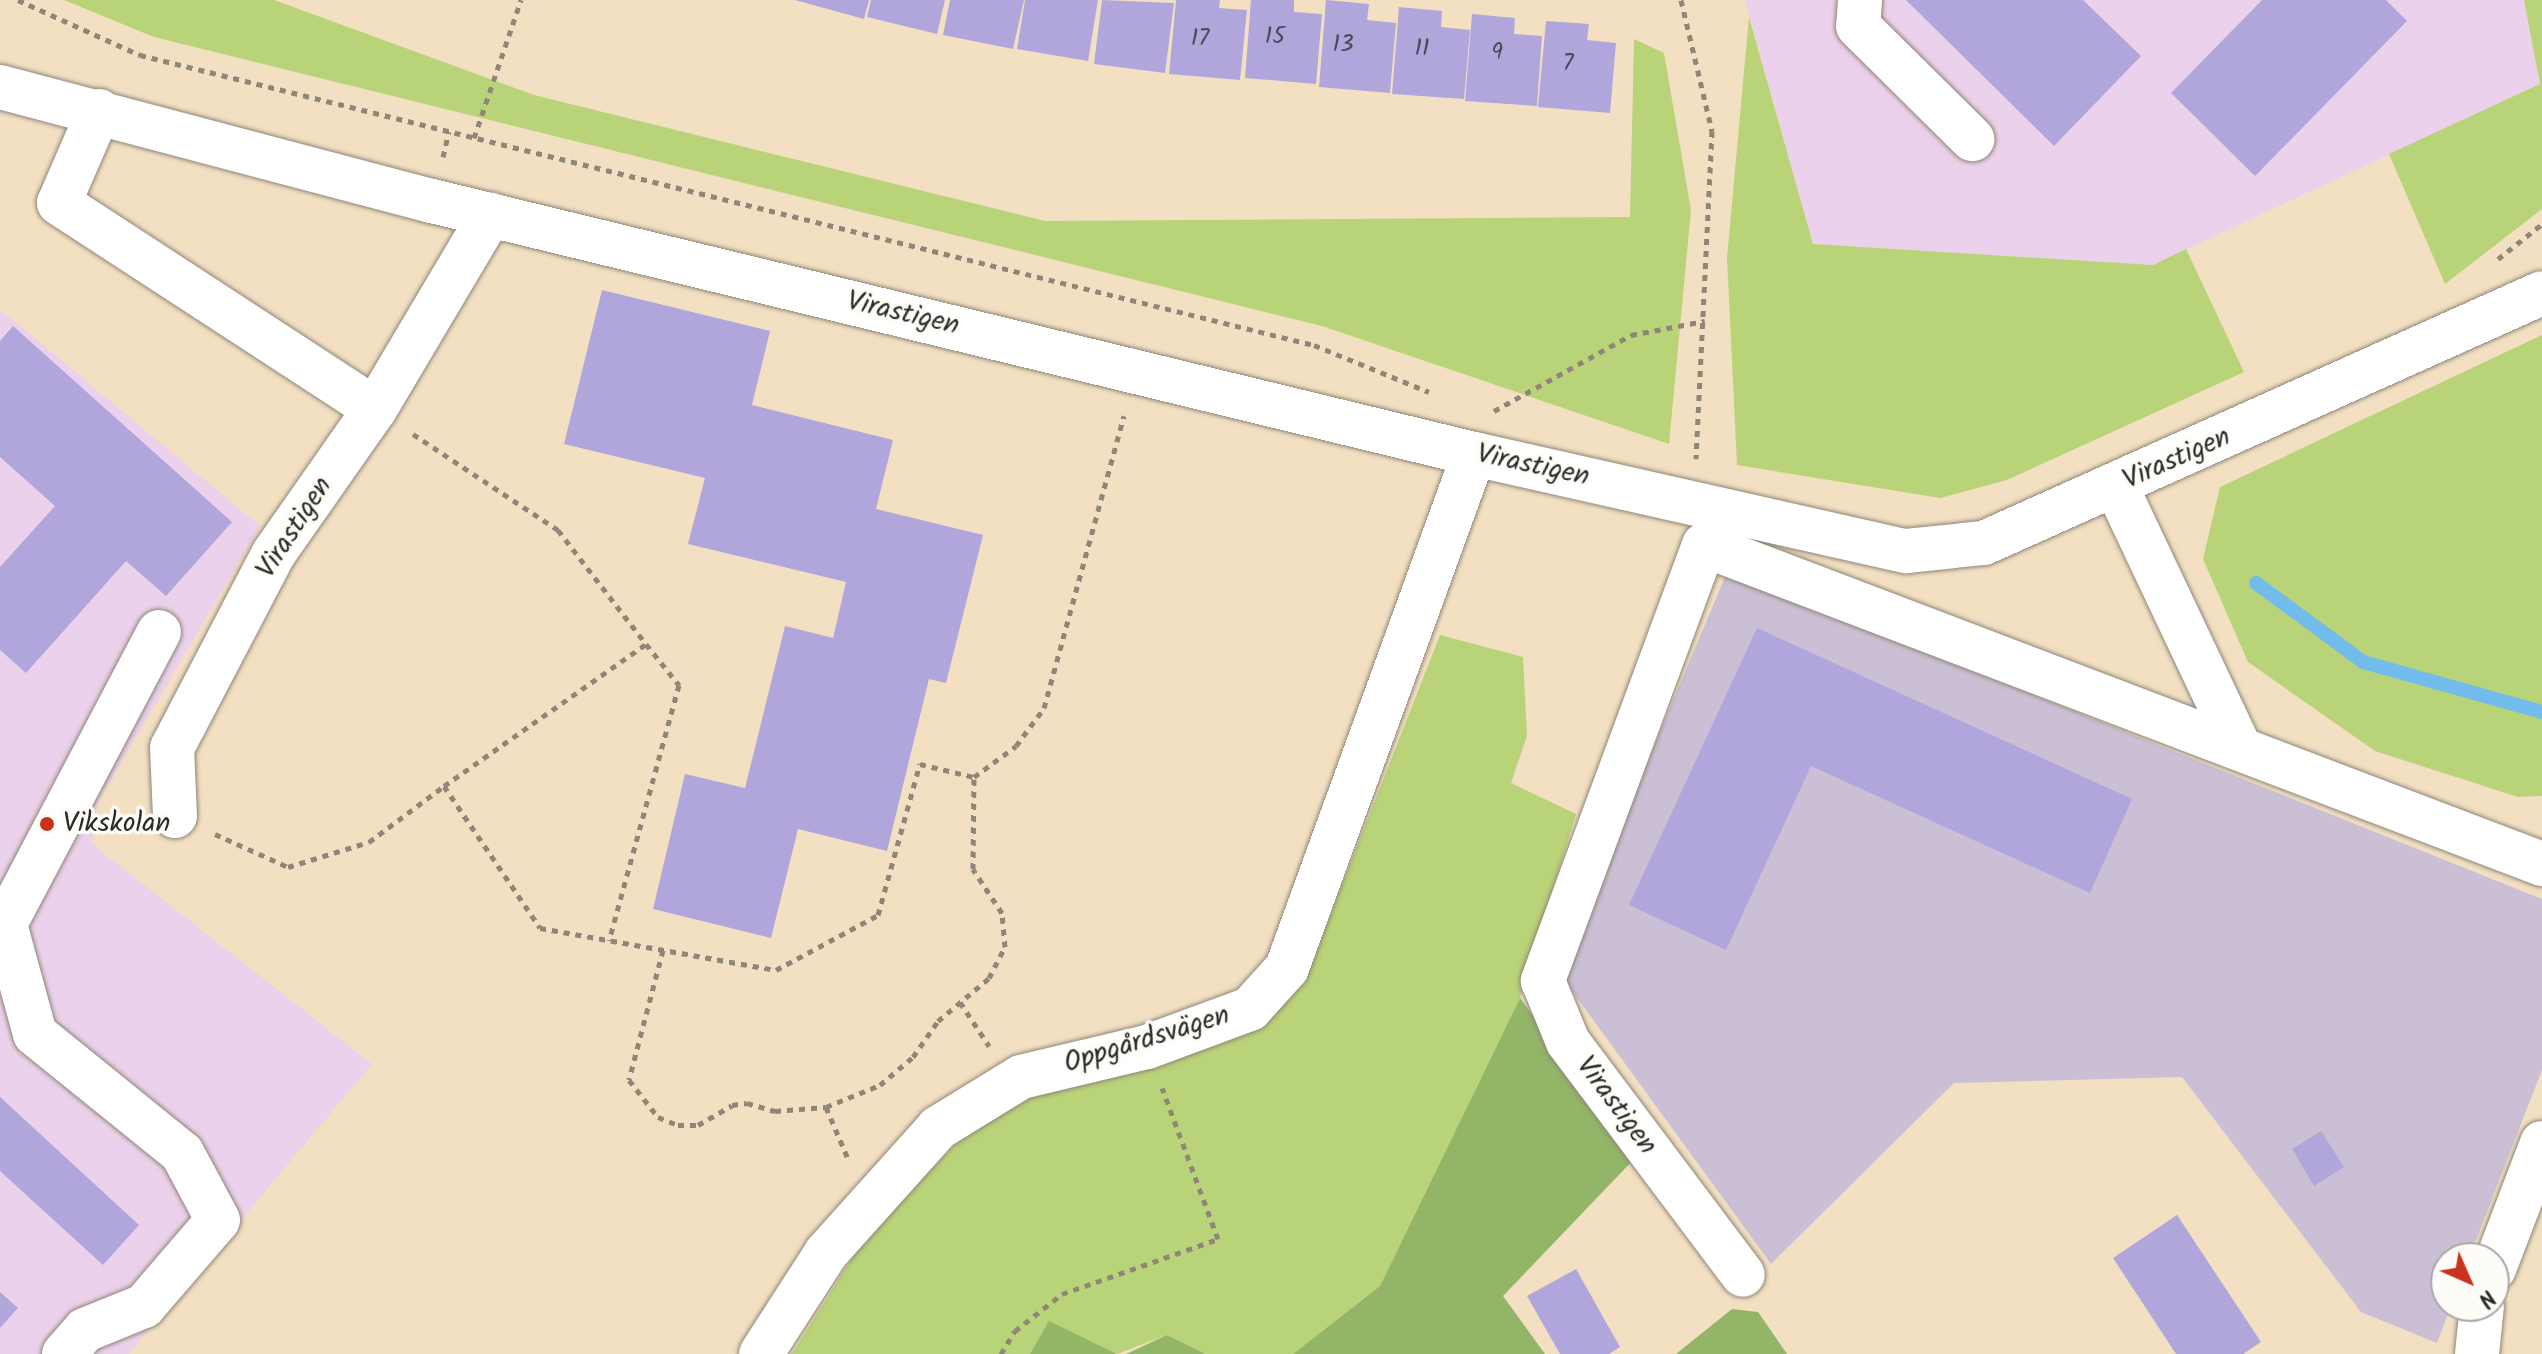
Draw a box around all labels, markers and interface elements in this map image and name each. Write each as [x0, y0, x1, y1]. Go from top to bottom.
house number: 15 [1265, 23, 1285, 51]
house number: 17 [1191, 25, 1209, 53]
house number: 13 [1332, 31, 1354, 59]
house number: 11 [1414, 35, 1430, 63]
house number: 9 [1491, 39, 1503, 67]
house number: 7 [1562, 50, 1574, 78]
street label: Virastigen [844, 285, 962, 343]
street label: Virastigen [2118, 420, 2236, 498]
street label: Virastigen [1474, 438, 1592, 494]
street label: Virastigen [250, 471, 340, 585]
place label: Vikskolan [63, 807, 170, 841]
marker: Vikskolan [38, 815, 56, 833]
street label: Oppgårdsvägen [1060, 999, 1234, 1081]
street label: Virastigen [1568, 1050, 1664, 1162]
north arrow [2430, 1242, 2510, 1322]
text: N [2469, 1281, 2503, 1315]

